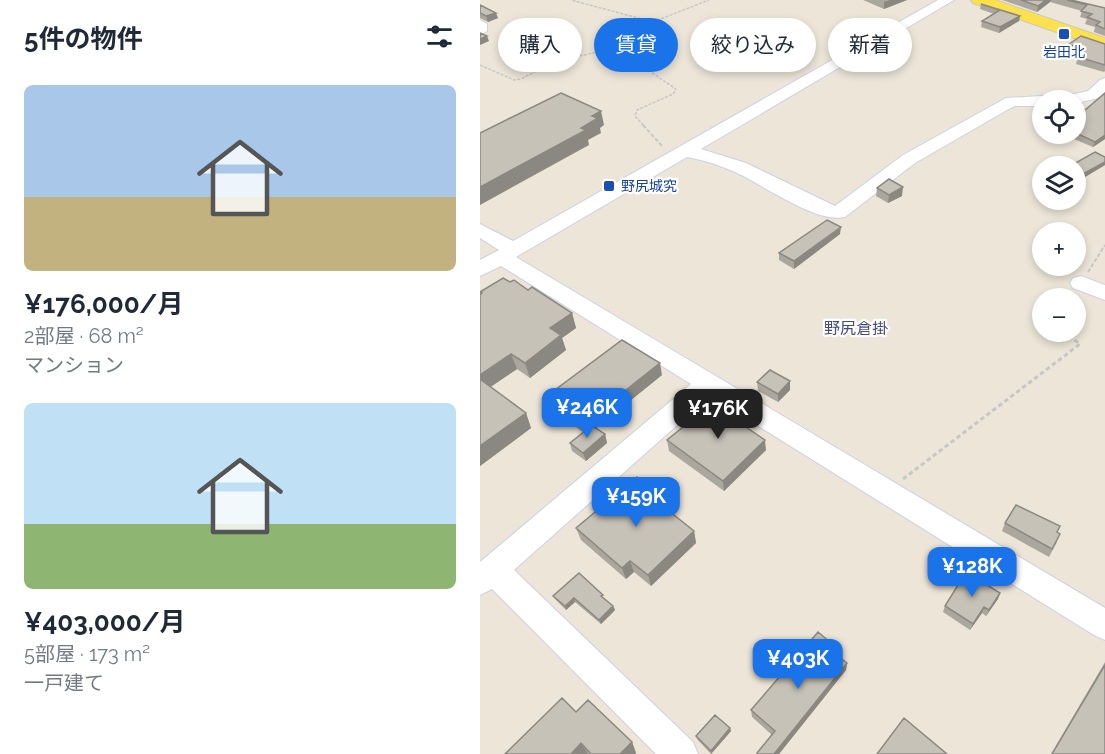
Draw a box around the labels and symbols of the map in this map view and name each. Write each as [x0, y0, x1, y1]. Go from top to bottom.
marker: 岩田北 [1057, 27, 1071, 41]
place label: 岩田北 [1043, 44, 1085, 60]
place label: 野尻城究 [621, 178, 677, 194]
marker: 野尻城究 [602, 179, 616, 193]
district label: 野尻倉掛 [824, 319, 888, 338]
pin: ¥246K [545, 388, 629, 439]
pin: ¥176K [676, 389, 760, 440]
pin: ¥159K [594, 477, 678, 528]
pin: ¥128K [930, 547, 1014, 598]
pin: ¥403K [756, 639, 840, 690]

